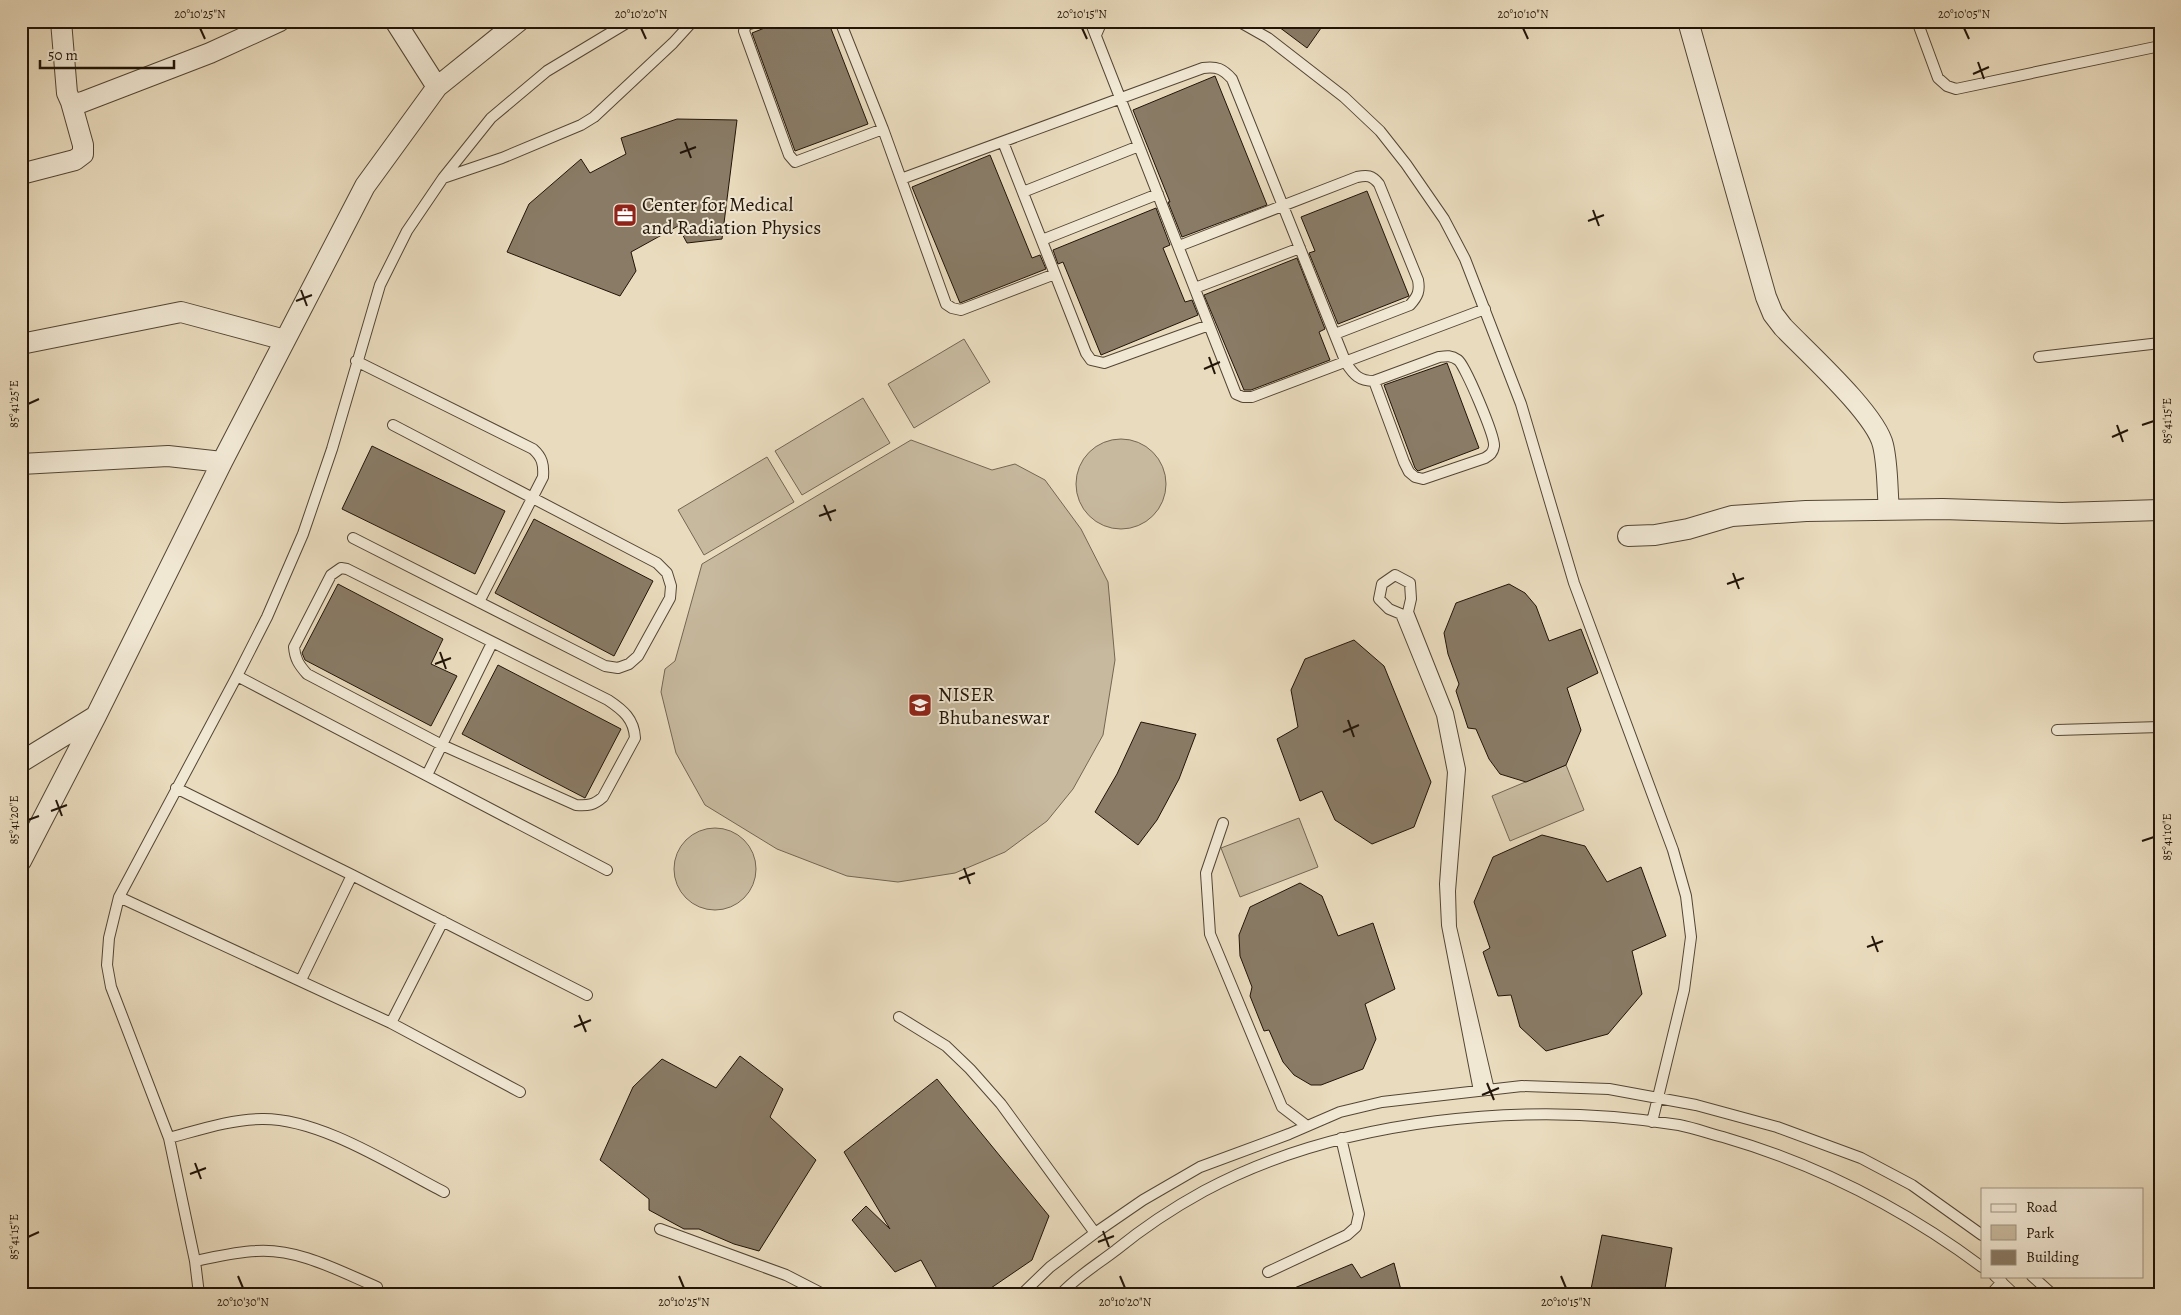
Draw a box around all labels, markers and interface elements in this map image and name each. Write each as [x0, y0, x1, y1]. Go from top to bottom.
text: 20°10'25"N [174, 6, 226, 22]
text: 20°10'20"N [615, 6, 668, 22]
text: 20°10'15"N [1057, 6, 1107, 22]
text: 20°10'10"N [1497, 6, 1549, 22]
text: 20°10'05"N [1938, 6, 1990, 22]
scale bar [40, 38, 174, 70]
text: 50 m [48, 45, 78, 65]
place label: Center for Medical and Radiation Physics [642, 191, 821, 241]
office icon: Center for Medical and Radiation Physics [612, 202, 638, 228]
text: 85°41'25"E [6, 380, 22, 428]
text: 85°41'15"E [2159, 398, 2175, 444]
place label: NISER Bhubaneswar [938, 681, 1050, 731]
school or university icon: NISER Bhubaneswar [907, 692, 933, 718]
text: 85°41'20"E [6, 795, 22, 845]
text: 85°41'10"E [2159, 813, 2175, 861]
legend [1981, 1188, 2144, 1278]
text: Road [2026, 1197, 2058, 1217]
text: 85°41'15"E [6, 1214, 22, 1260]
text: Park [2026, 1223, 2055, 1243]
text: Building [2026, 1247, 2079, 1267]
text: 20°10'30"N [217, 1294, 269, 1310]
text: 20°10'25"N [658, 1294, 710, 1310]
text: 20°10'20"N [1099, 1294, 1152, 1310]
text: 20°10'15"N [1541, 1294, 1591, 1310]

